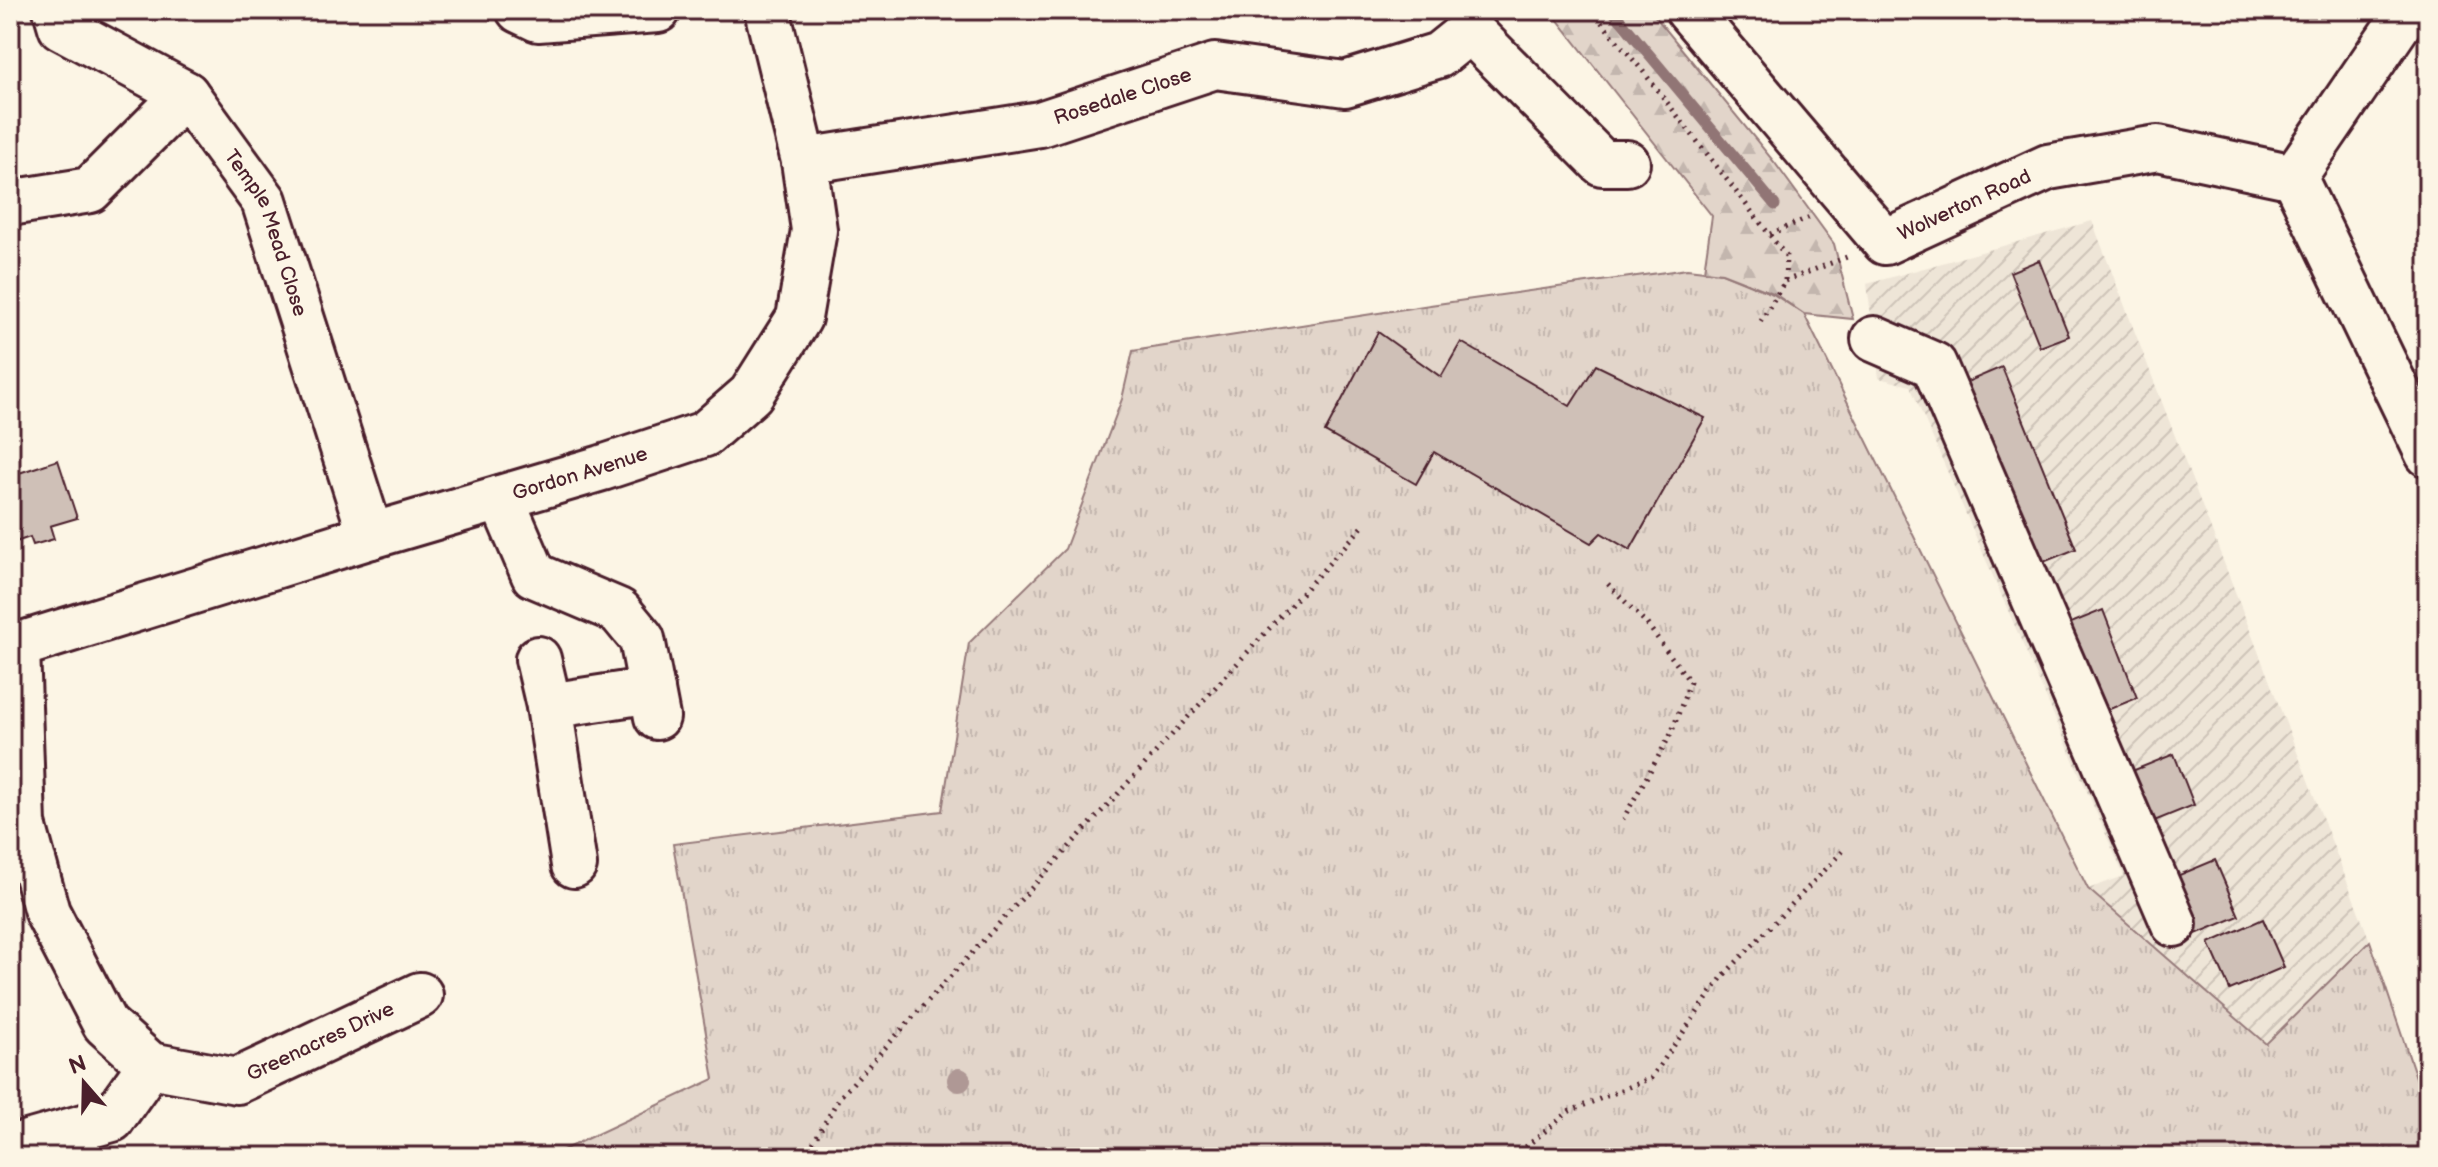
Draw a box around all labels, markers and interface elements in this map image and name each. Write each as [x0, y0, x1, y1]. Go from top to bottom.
street label: Rosedale Close [1051, 63, 1195, 131]
street label: Temple Mead Close [219, 145, 312, 319]
street label: Wolverton Road [1894, 164, 2035, 246]
street label: Gordon Avenue [510, 442, 651, 506]
street label: Greenacres Drive [243, 997, 398, 1087]
north arrow [44, 1043, 124, 1123]
text: N [65, 1050, 90, 1081]

